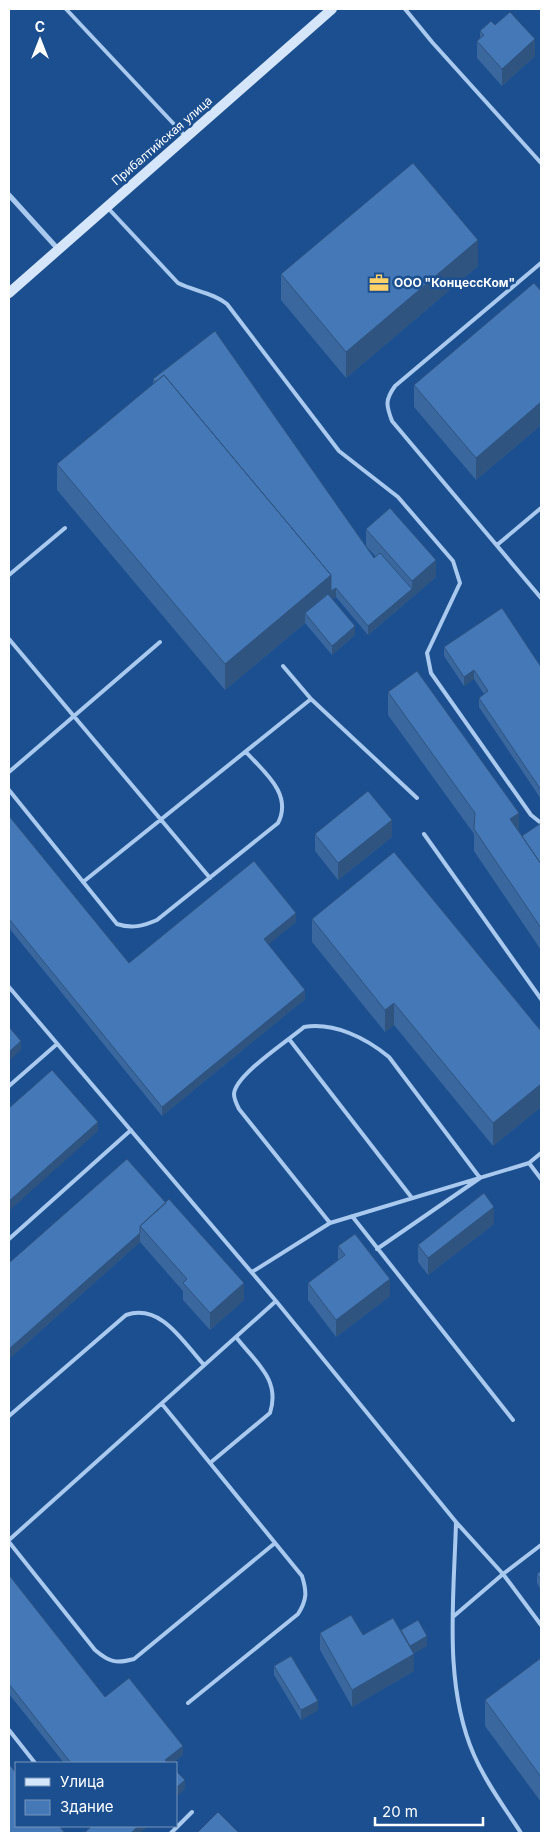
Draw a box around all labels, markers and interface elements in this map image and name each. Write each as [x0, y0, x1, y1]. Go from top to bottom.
north arrow [15, 15, 65, 65]
text: С [35, 18, 45, 35]
street label: Прибалтийская улица [108, 93, 215, 188]
office icon: ООО "КонцессКом" [368, 272, 390, 294]
place label: ООО "КонцессКом" [394, 275, 515, 290]
legend [15, 1762, 178, 1827]
text: Улица [60, 1772, 104, 1791]
scale bar [375, 1794, 482, 1826]
text: Здание [60, 1797, 114, 1816]
text: 20 m [382, 1802, 418, 1821]

